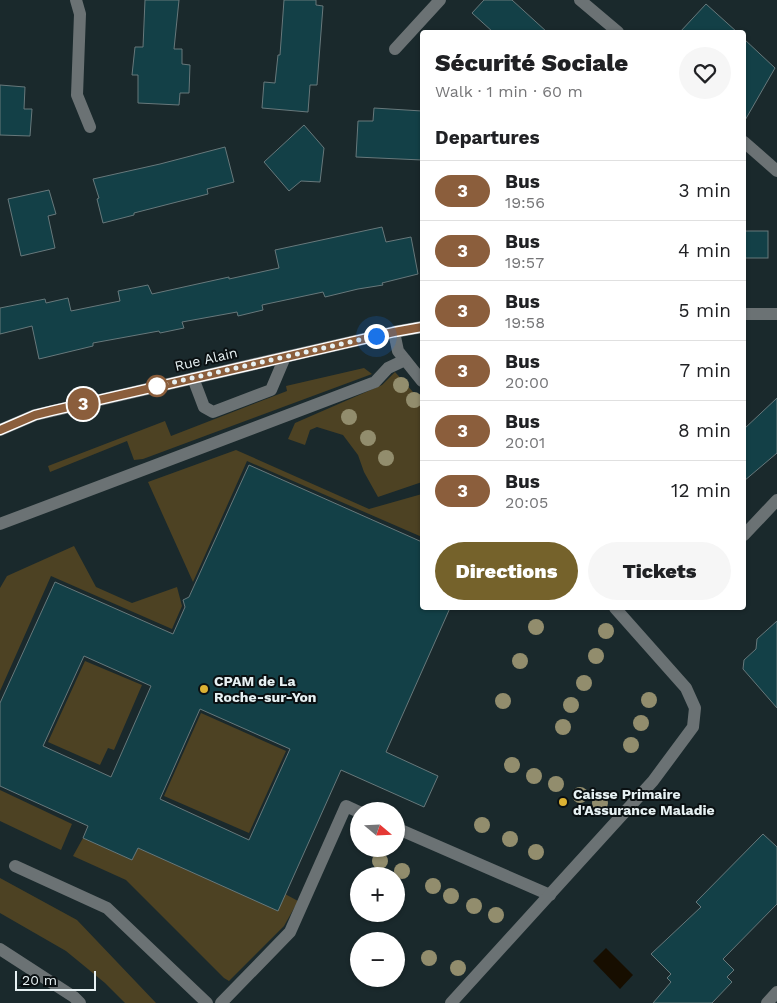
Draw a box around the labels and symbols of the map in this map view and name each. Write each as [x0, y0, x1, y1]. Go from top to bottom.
your location [364, 324, 389, 349]
street label: Rue Alain [173, 344, 239, 374]
unlabelled marker [146, 375, 168, 397]
line badge: 3 [67, 388, 99, 420]
place label: CPAM de La Roche-sur-Yon [214, 673, 316, 705]
marker: CPAM de La Roche-sur-Yon [198, 683, 210, 695]
place label: Caisse Primaire d'Assurance Maladie [573, 786, 715, 818]
marker: Caisse Primaire d'Assurance Maladie [557, 796, 569, 808]
north arrow [350, 802, 405, 858]
scale bar [15, 968, 96, 991]

